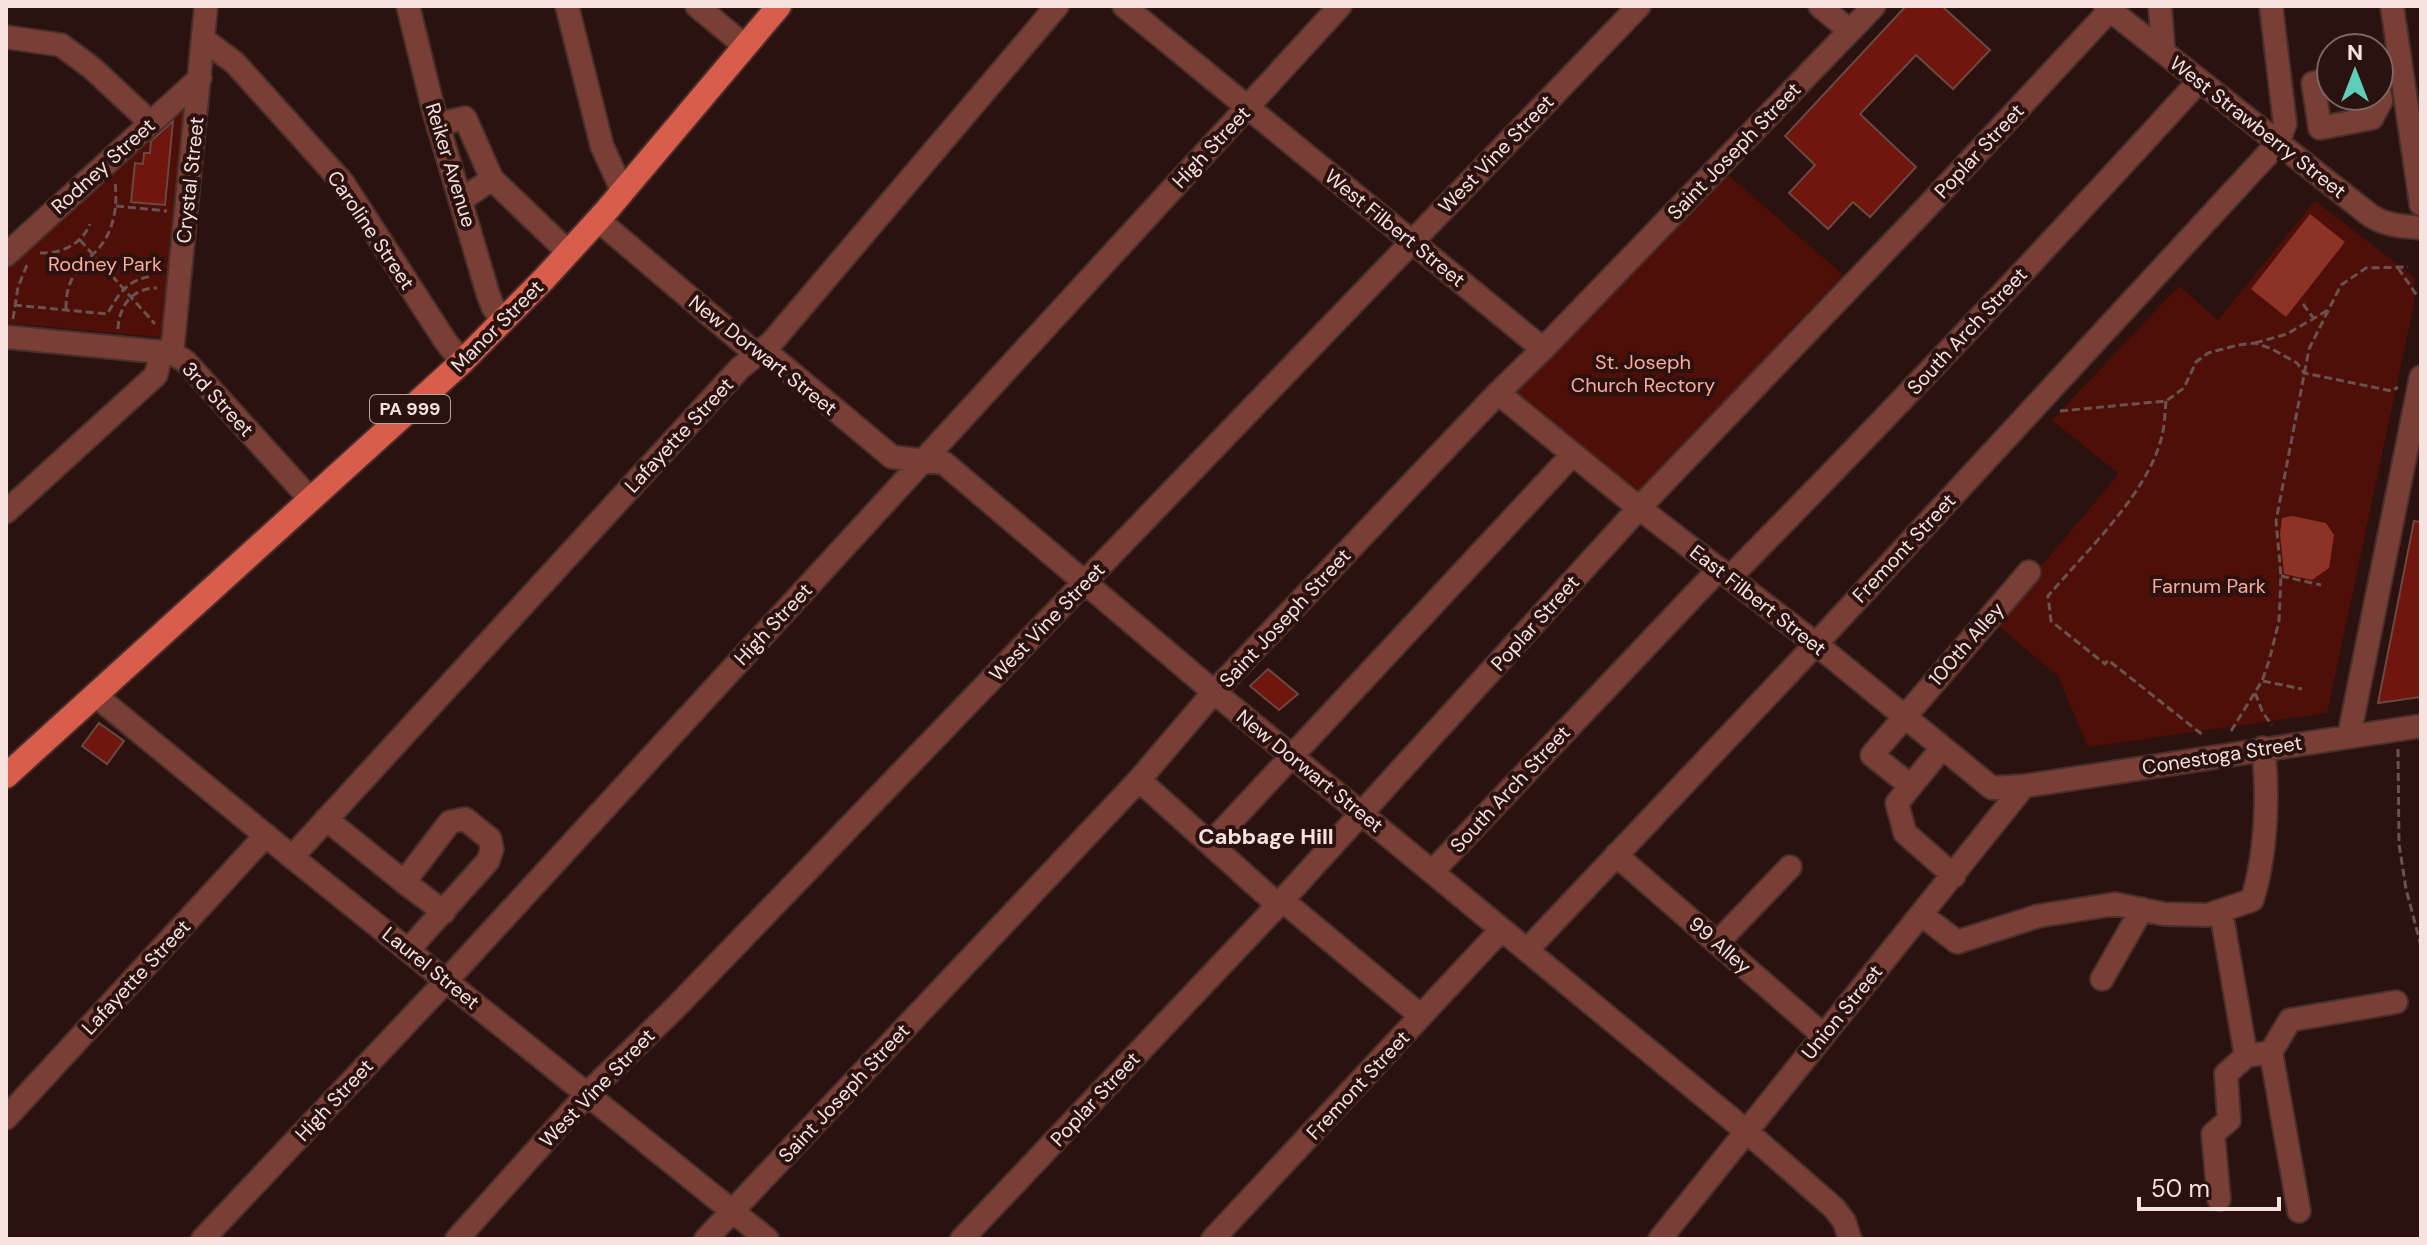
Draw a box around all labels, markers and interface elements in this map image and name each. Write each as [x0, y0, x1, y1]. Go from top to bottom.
north arrow [2315, 32, 2395, 112]
text: N [2347, 38, 2363, 67]
street label: West Strawberry Street [2164, 50, 2352, 204]
street label: Saint Joseph Street [1662, 77, 1806, 225]
street label: West Vine Street [1433, 89, 1559, 219]
street label: Poplar Street [1929, 98, 2030, 204]
street label: Reiker Avenue [420, 100, 482, 230]
street label: High Street [1166, 100, 1256, 194]
street label: Rodney Street [46, 112, 161, 220]
street label: Crystal Street [170, 115, 210, 245]
street label: West Filbert Street [1319, 163, 1471, 293]
street label: Caroline Street [322, 165, 421, 295]
park label: Rodney Park [48, 251, 162, 277]
street label: South Arch Street [1901, 262, 2033, 400]
street label: Manor Street [445, 274, 549, 378]
street label: New Dorwart Street [684, 289, 843, 421]
park label: St. Joseph Church Rectory [1571, 349, 1715, 398]
street label: 3rd Street [177, 356, 259, 442]
street label: Lafayette Street [619, 372, 739, 498]
road number: PA 999 [370, 395, 450, 423]
street label: Fremont Street [1847, 488, 1961, 608]
street label: East Filbert Street [1685, 539, 1832, 661]
street label: Saint Joseph Street [1214, 543, 1356, 693]
street label: West Vine Street [984, 557, 1110, 687]
street label: Poplar Street [1485, 570, 1585, 676]
park label: Farnum Park [2152, 573, 2266, 599]
street label: High Street [728, 577, 818, 671]
street label: 100th Alley [1923, 597, 2009, 691]
street label: New Dorwart Street [1231, 704, 1389, 838]
street label: South Arch Street [1444, 720, 1576, 858]
street label: Conestoga Street [2140, 729, 2304, 780]
district label: Cabbage Hill [1198, 822, 1334, 851]
street label: 99 Alley [1683, 911, 1757, 979]
street label: Lafayette Street [76, 914, 196, 1040]
street label: Laurel Street [377, 921, 485, 1015]
street label: Union Street [1796, 959, 1888, 1065]
street label: Saint Joseph Street [773, 1018, 915, 1168]
street label: West Vine Street [534, 1023, 660, 1153]
street label: Fremont Street [1301, 1025, 1415, 1145]
street label: Poplar Street [1045, 1046, 1146, 1152]
street label: High Street [289, 1053, 379, 1147]
scale bar [2139, 1161, 2279, 1211]
text: 50 m [2151, 1173, 2210, 1204]

